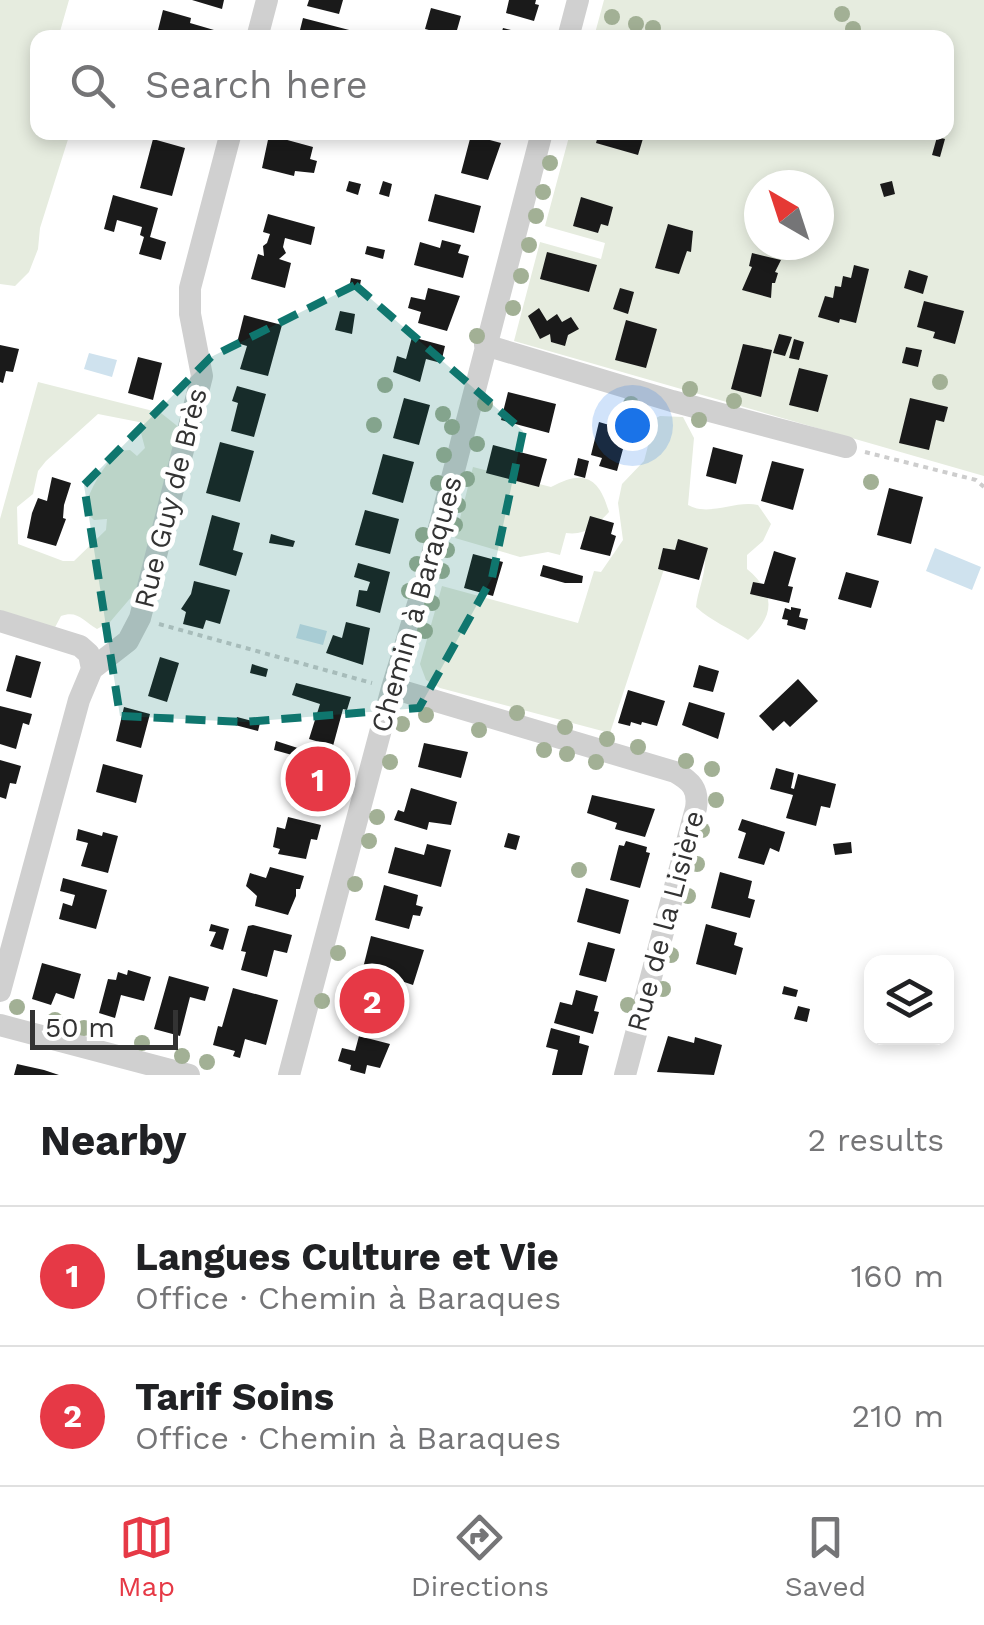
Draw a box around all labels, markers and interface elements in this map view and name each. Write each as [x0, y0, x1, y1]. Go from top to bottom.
search box [30, 30, 954, 140]
icon: search [65, 58, 120, 113]
text: Search here [145, 63, 368, 107]
north arrow [744, 170, 834, 260]
street label: Rue Guy de Brès [127, 385, 214, 612]
your location [607, 400, 658, 451]
street label: Chemin à Baraques [364, 472, 469, 736]
pin: 1 [286, 742, 350, 816]
street label: Rue de la Lisière [620, 807, 711, 1035]
map controls [864, 955, 954, 1045]
button: layers [864, 955, 954, 1045]
pin: 2 [340, 964, 404, 1038]
scale bar [30, 1005, 178, 1050]
text: 50 m [45, 1011, 115, 1044]
text: Nearby [40, 1116, 187, 1165]
text: 2 results [807, 1121, 944, 1159]
text: Langues Culture et Vie [135, 1235, 559, 1279]
text: 1 [66, 1257, 79, 1295]
text: 160 m [851, 1257, 944, 1295]
text: Office · Chemin à Baraques [135, 1279, 561, 1317]
text: Tarif Soins [135, 1375, 334, 1419]
text: 2 [63, 1397, 82, 1435]
text: 210 m [852, 1397, 944, 1435]
text: Office · Chemin à Baraques [135, 1419, 561, 1457]
tab: Map [118, 1510, 175, 1603]
tab: Directions [411, 1510, 549, 1603]
tab: Saved [785, 1510, 866, 1603]

